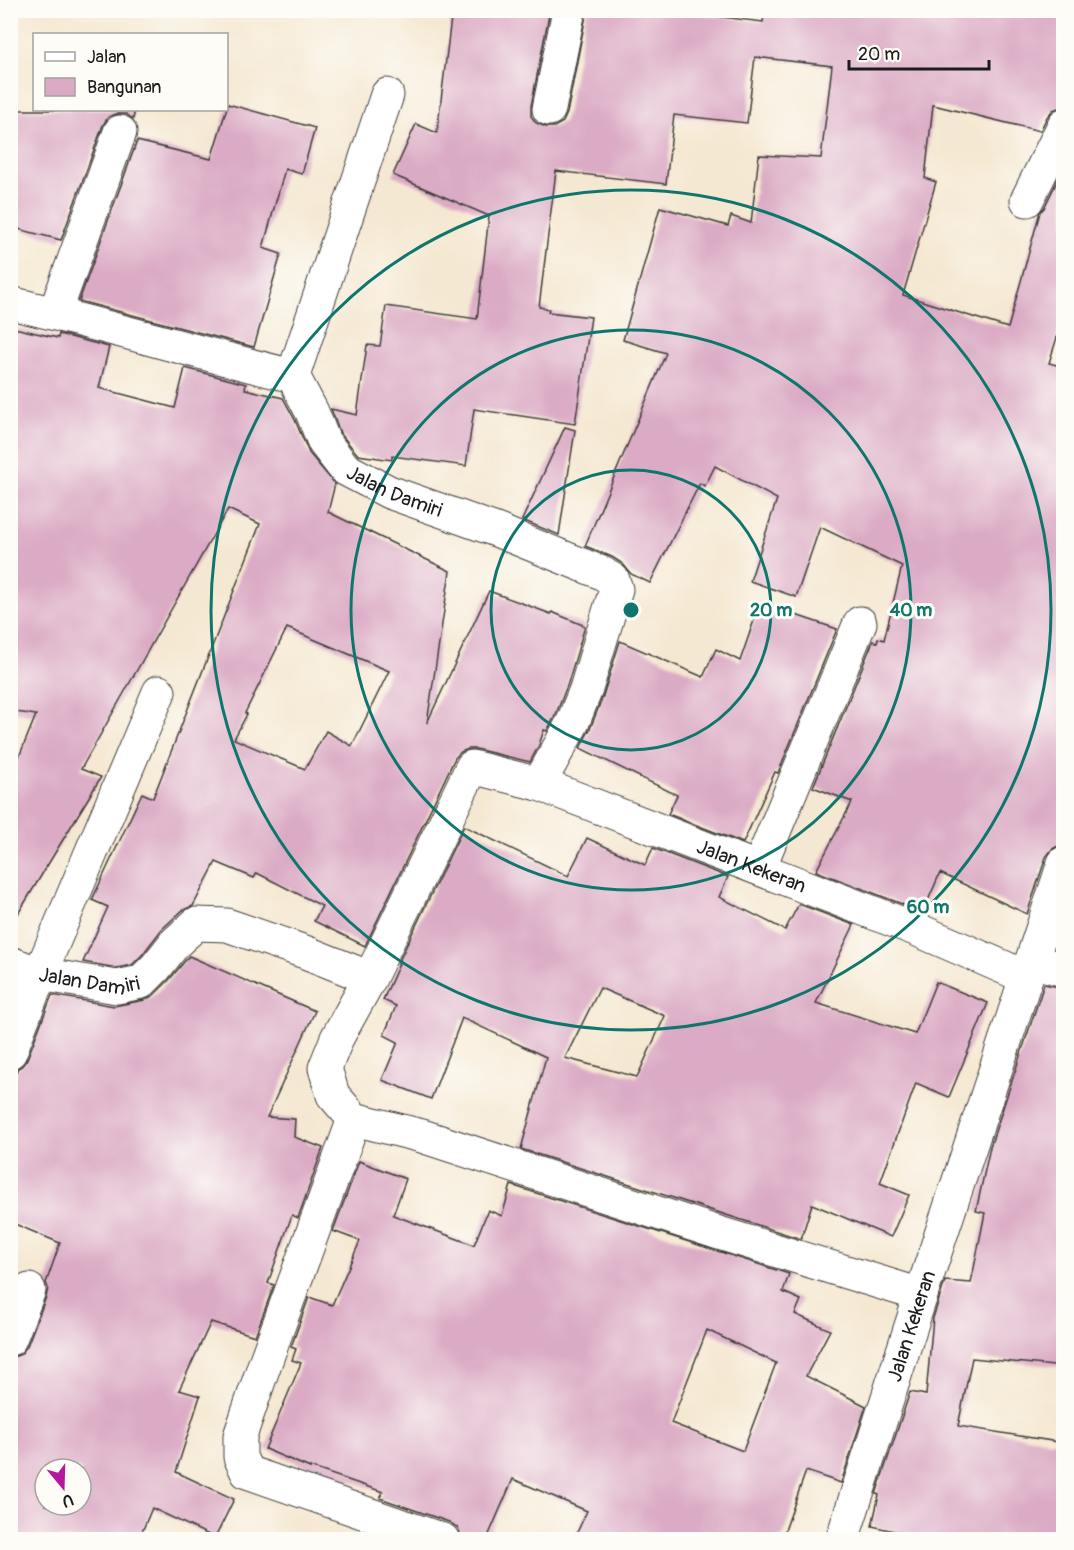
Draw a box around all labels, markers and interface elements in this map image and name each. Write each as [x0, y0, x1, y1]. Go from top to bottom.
legend [33, 33, 228, 111]
scale bar [849, 33, 988, 71]
text: 20 m [858, 43, 900, 66]
text: Jalan [87, 46, 126, 69]
text: Bangunan [87, 76, 162, 99]
street label: Jalan Damiri [342, 460, 446, 522]
text: 20 m [750, 599, 792, 622]
text: 40 m [890, 599, 932, 622]
centre of rings [621, 600, 641, 620]
street label: Jalan Kekeran [693, 834, 810, 898]
text: 60 m [907, 896, 949, 919]
street label: Jalan Damiri [37, 962, 142, 1001]
street label: Jalan Kekeran [881, 1267, 941, 1385]
north arrow [33, 1457, 93, 1517]
text: U [59, 1489, 76, 1512]

